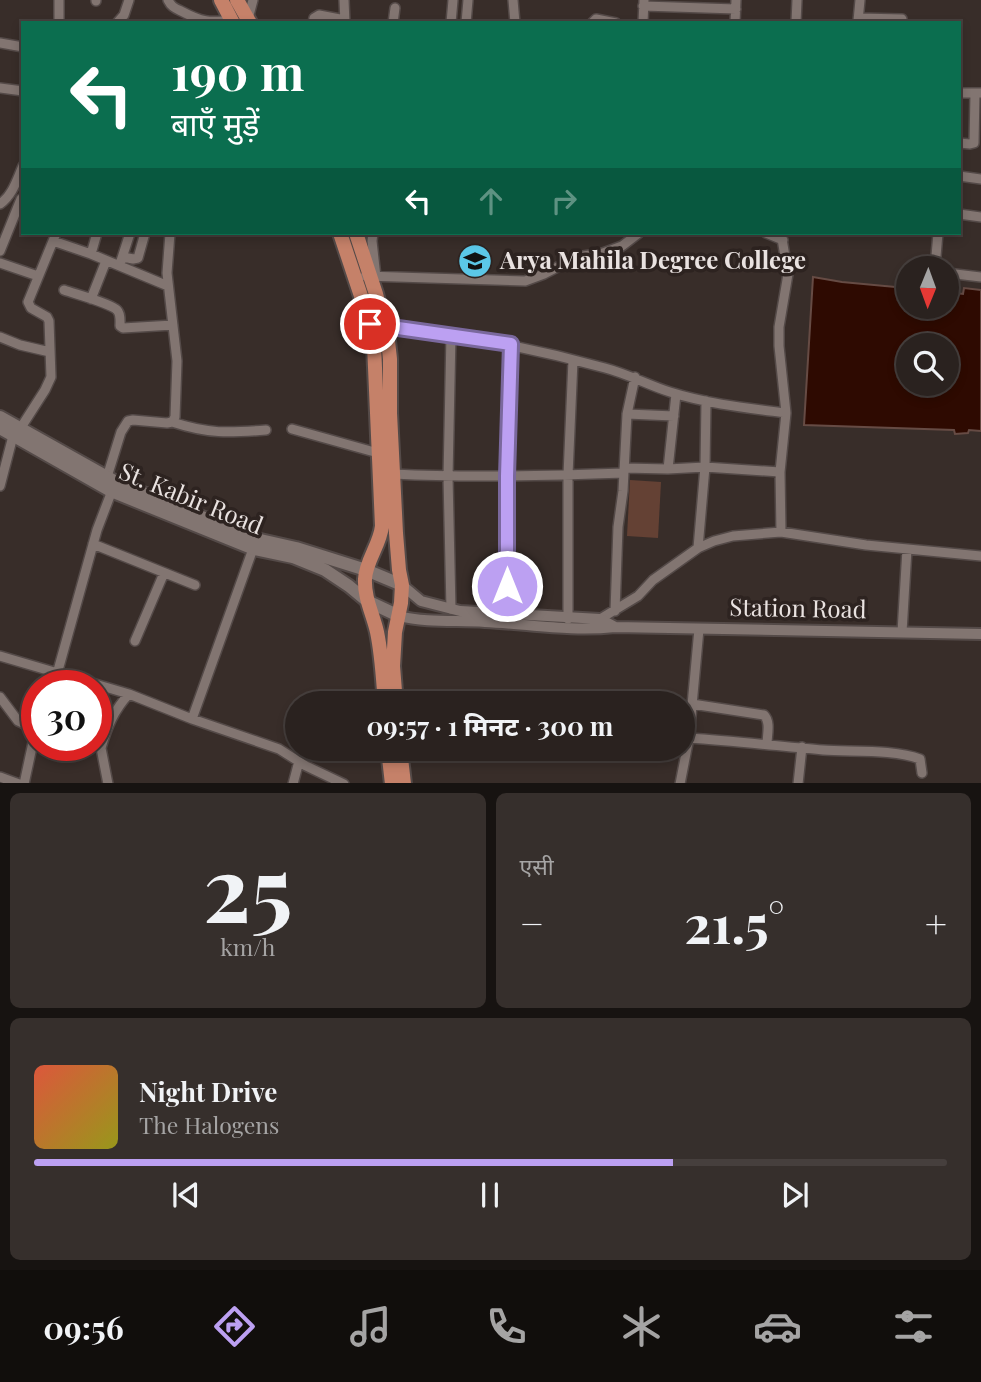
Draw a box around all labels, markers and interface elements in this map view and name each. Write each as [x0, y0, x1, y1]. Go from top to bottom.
text: 190 m [171, 38, 304, 103]
icon: left [56, 49, 147, 140]
text: बाएँ मुड़ें [171, 101, 259, 144]
icon: left [399, 182, 437, 220]
icon: ahead [472, 182, 510, 220]
icon: right [545, 182, 583, 220]
school or university icon: Arya Mahila Degree College [456, 242, 494, 280]
place label: Arya Mahila Degree College [499, 243, 806, 275]
north arrow [896, 256, 959, 318]
map controls [896, 256, 959, 396]
pin [340, 294, 400, 354]
icon: arrive [351, 305, 389, 343]
button: search [896, 333, 959, 396]
street label: St. Kabir Road [115, 454, 268, 541]
position arrow [470, 549, 544, 623]
street label: Station Road [729, 590, 867, 624]
speed limit sign: 30 [21, 670, 112, 761]
text: 09:57 · 1 मिनट · 300 m [367, 708, 613, 743]
text: 25 [203, 825, 292, 946]
text: एसी [520, 850, 554, 881]
text: 21.5° [684, 888, 785, 957]
text: − [520, 897, 544, 948]
text: + [925, 897, 947, 948]
text: km/h [220, 931, 275, 962]
text: Night Drive [139, 1074, 277, 1109]
text: The Halogens [139, 1109, 279, 1140]
icon: previous [167, 1176, 205, 1214]
icon: pause [471, 1176, 509, 1214]
icon: next [776, 1176, 814, 1214]
icon: directions [210, 1302, 259, 1351]
icon: music [346, 1302, 395, 1351]
icon: phone [482, 1302, 531, 1351]
icon: climate [617, 1302, 666, 1351]
icon: car [753, 1302, 802, 1351]
icon: filters [889, 1302, 938, 1351]
text: 09:56 [43, 1305, 124, 1348]

